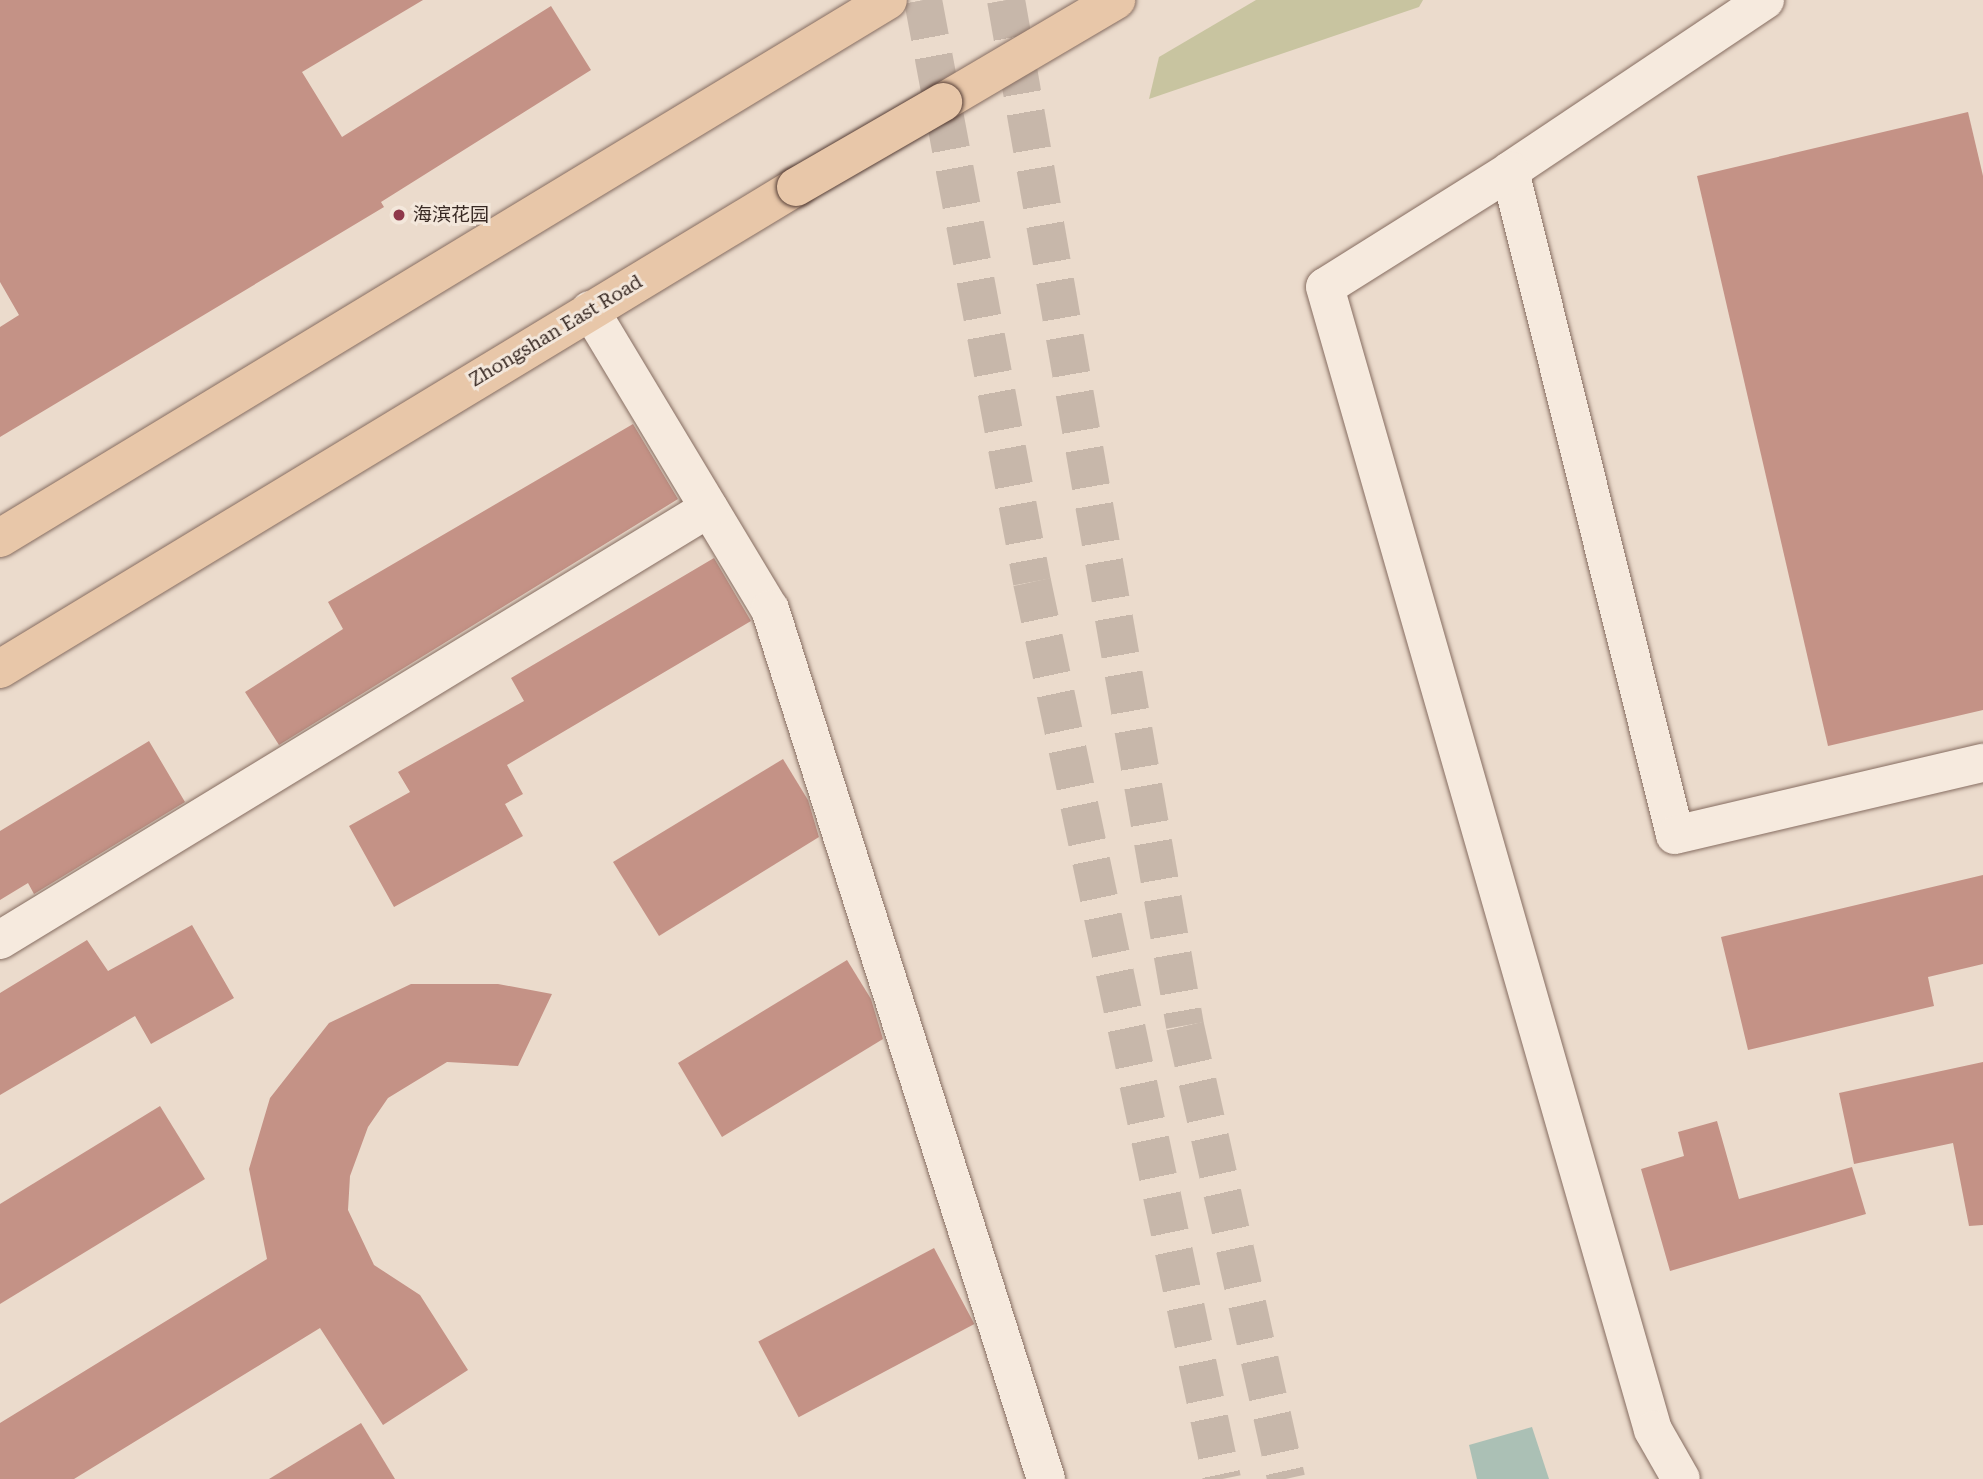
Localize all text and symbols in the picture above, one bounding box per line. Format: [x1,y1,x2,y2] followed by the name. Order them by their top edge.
[413,204,489,226] place label: 海滨花园
[391,207,407,223] marker: 海滨花园
[465,270,647,392] street label: Zhongshan East Road

